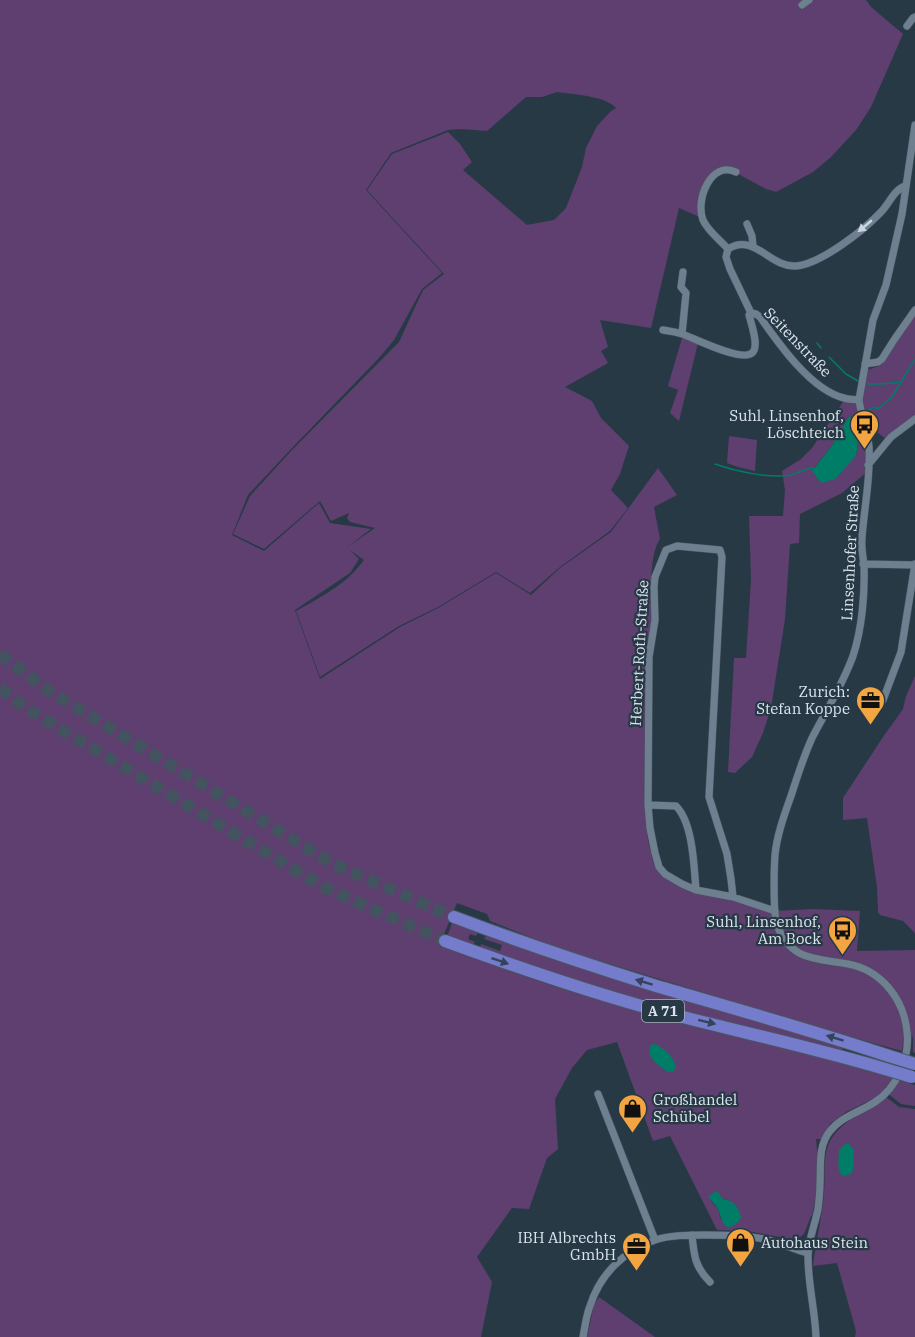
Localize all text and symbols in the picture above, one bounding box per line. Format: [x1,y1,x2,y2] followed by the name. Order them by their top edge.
[857,220,873,233] one-way arrow
[760,303,836,381] street label: Seitenstraße
[729,406,844,442] place label: Suhl, Linsenhof, Löschteich
[849,408,881,450] bus stop icon: Suhl, Linsenhof, Löschteich
[837,485,863,621] street label: Linsenhofer Straße
[626,579,652,727] street label: Herbert-Roth-Straße
[756,682,850,718] place label: Zurich: Stefan Koppe
[855,684,887,726] office icon: Zurich: Stefan Koppe
[706,912,821,948] place label: Suhl, Linsenhof, Am Bock
[826,914,858,956] bus stop icon: Suhl, Linsenhof, Am Bock
[491,957,509,967] one-way arrow
[635,977,653,986] one-way arrow
[642,1000,684,1022] road number: A 71
[698,1018,716,1028] one-way arrow
[826,1033,844,1042] one-way arrow
[653,1090,737,1126] place label: Großhandel Schübel
[616,1092,648,1134] shop icon: Großhandel Schübel
[724,1226,756,1268] shop icon: Autohaus Stein
[517,1228,616,1264] place label: IBH Albrechts GmbH
[621,1230,653,1272] office icon: IBH Albrechts GmbH
[761,1233,868,1252] place label: Autohaus Stein

